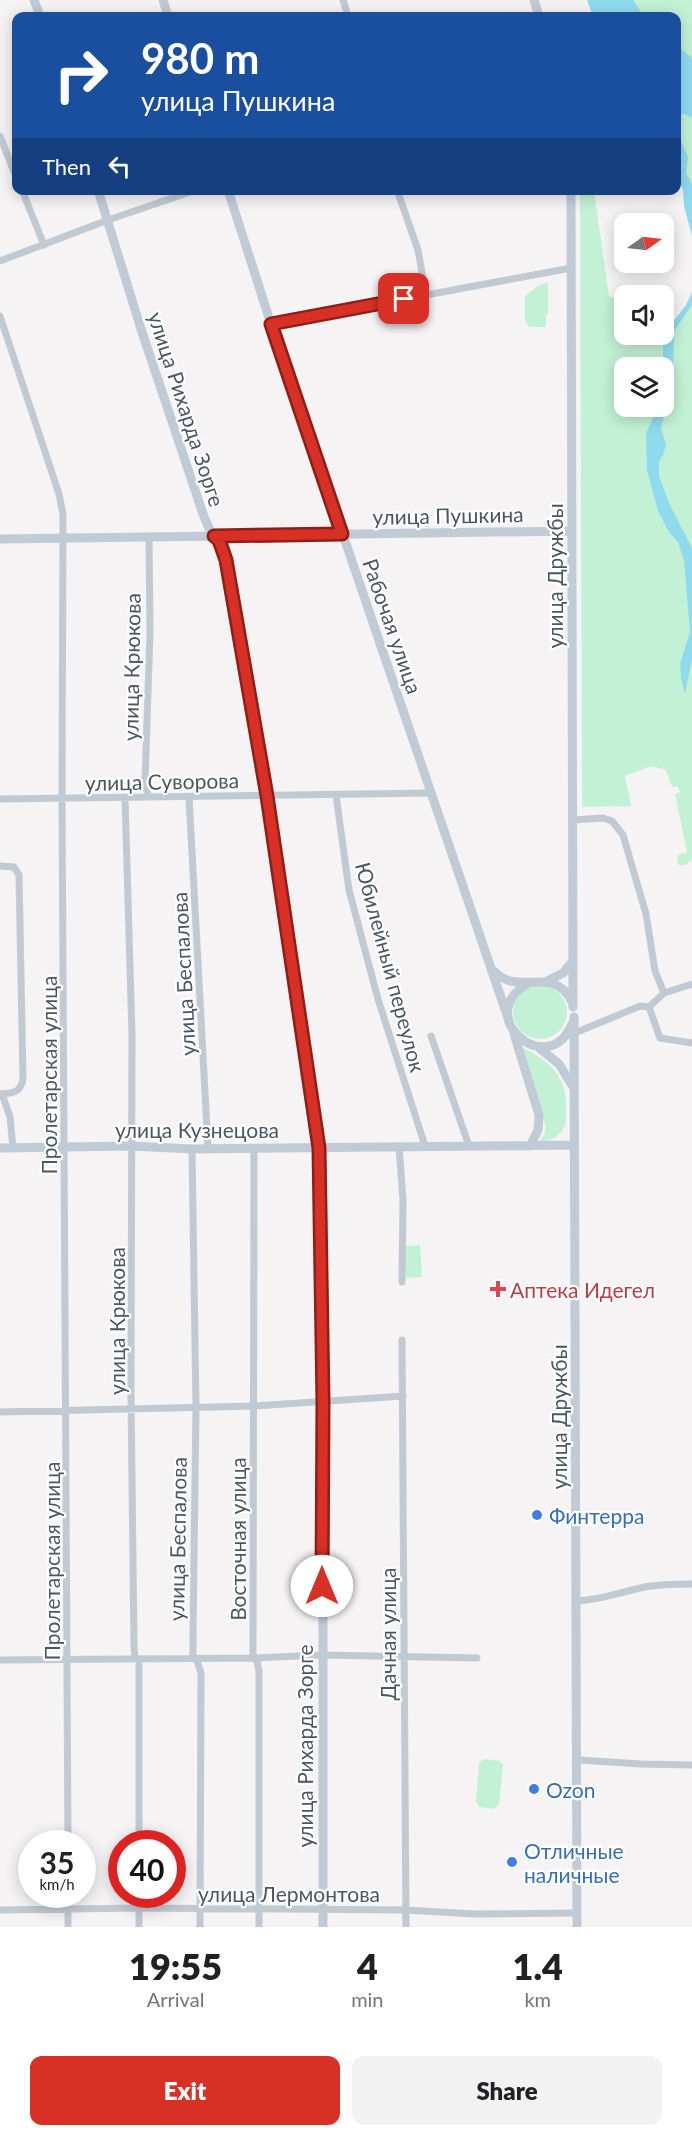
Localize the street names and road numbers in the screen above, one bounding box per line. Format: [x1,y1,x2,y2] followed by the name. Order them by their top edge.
[144,309,230,509] street label: улица Рихарда Зорге
[372,501,524,529] street label: улица Пушкина
[542,503,567,649] street label: улица Дружбы
[358,555,428,697] street label: Рабочая улица
[117,593,145,741] street label: улица Крюкова
[85,767,239,795] street label: улица Суворова
[351,859,431,1075] street label: Юбилейный переулок
[166,891,200,1057] street label: улица Беспалова
[36,976,61,1175] street label: Пролетарская улица
[115,1117,279,1142] street label: улица Кузнецова
[104,1247,129,1395] street label: улица Крюкова
[546,1344,571,1490] street label: улица Дружбы
[163,1457,191,1621] street label: улица Беспалова
[225,1457,250,1621] street label: Восточная улица
[39,1462,64,1661] street label: Пролетарская улица
[375,1567,400,1701] street label: Дачная улица
[292,1644,317,1848] street label: улица Рихарда Зорге
[198,1881,380,1906] street label: улица Лермонтова

